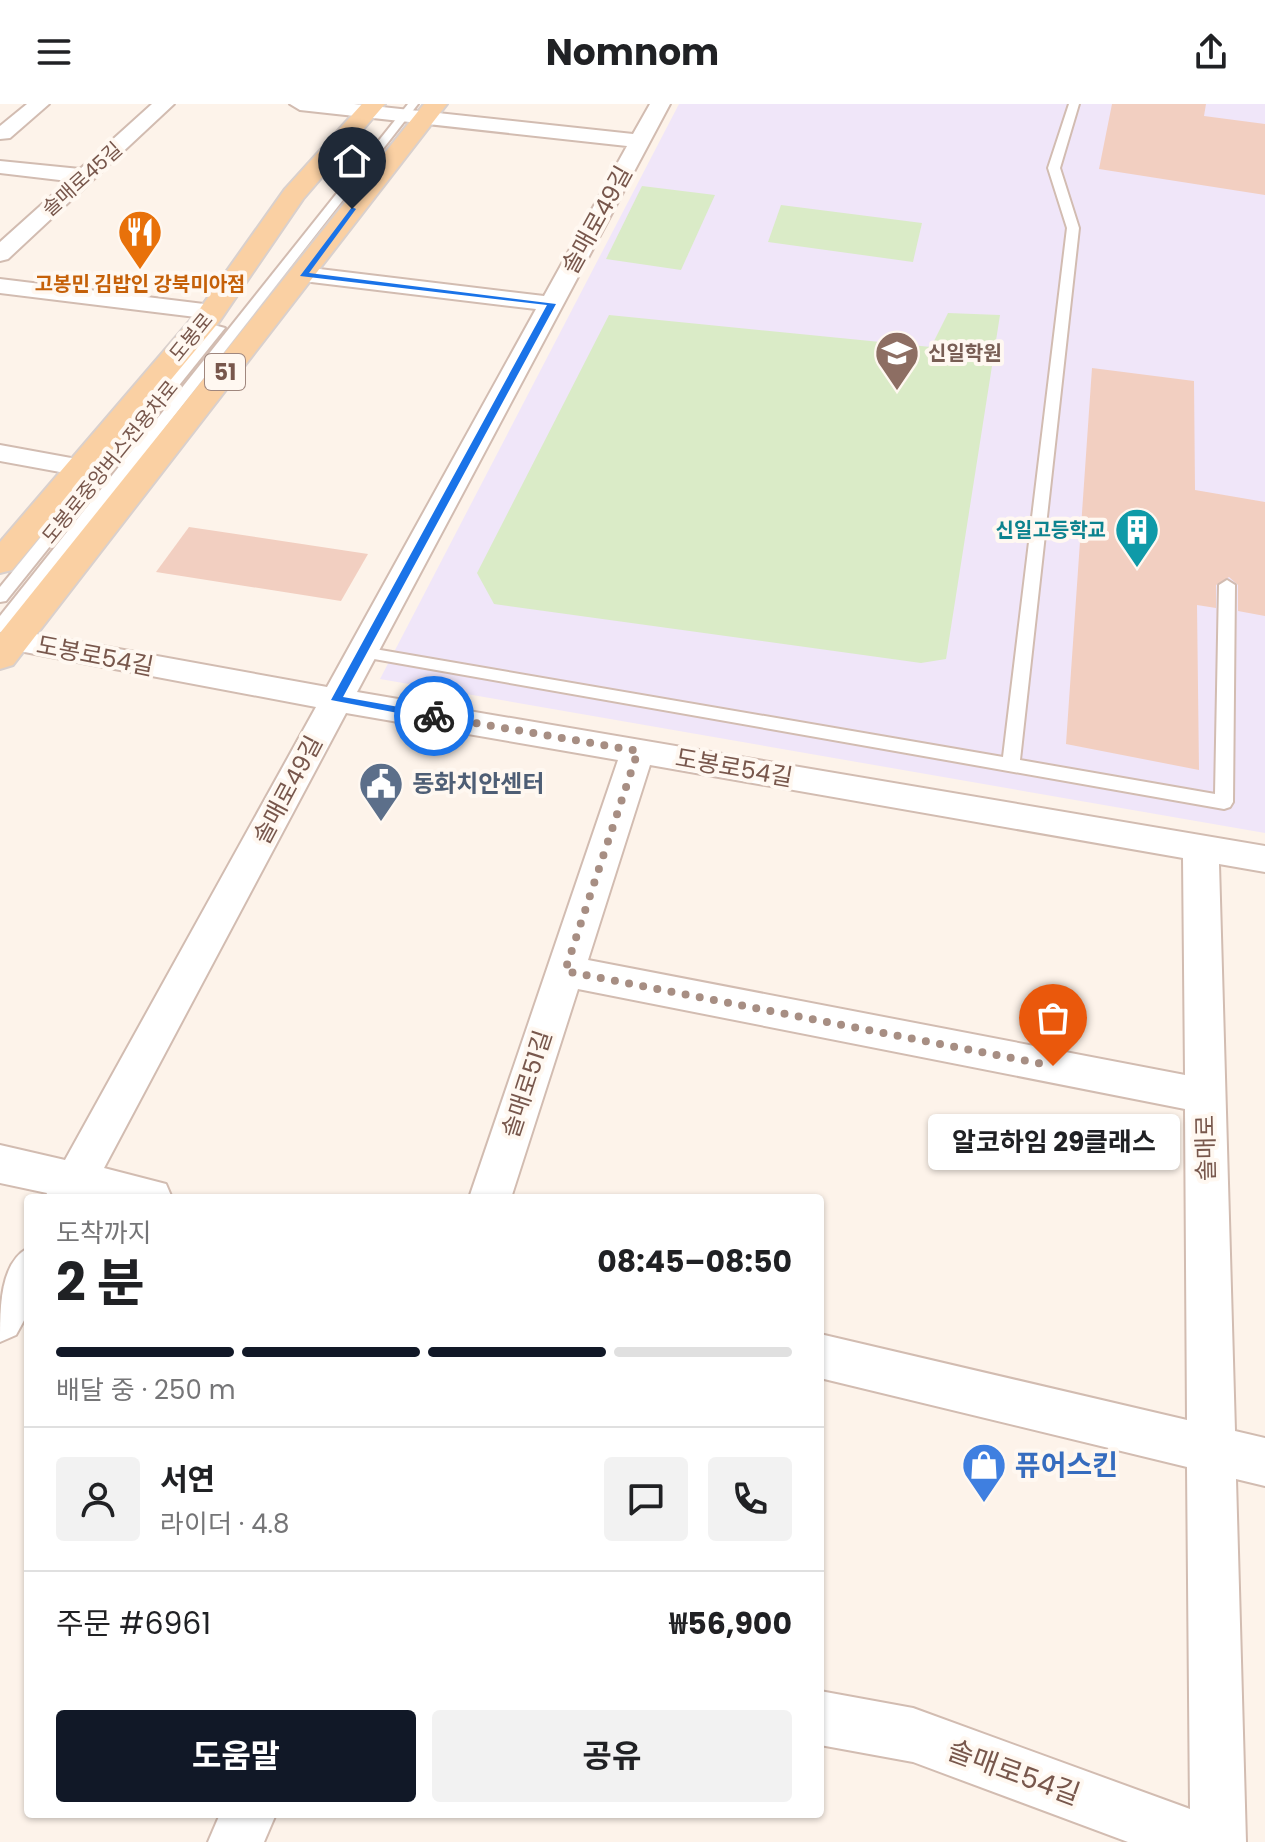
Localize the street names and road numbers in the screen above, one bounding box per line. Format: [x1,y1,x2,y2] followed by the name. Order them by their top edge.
[36,136,128,222] street label: 솔매로45길
[553,160,640,280] street label: 솔매로49길
[163,307,219,367] street label: 도봉로
[205,354,245,390] road number: 51
[35,375,185,549] street label: 도봉로중앙버스전용차로
[34,628,156,683] street label: 도봉로54길
[245,730,330,850] street label: 솔매로49길
[673,741,795,794] street label: 도봉로54길
[494,1026,559,1142] street label: 솔매로51길
[1188,1115,1223,1181] street label: 솔매로
[942,1731,1085,1814] street label: 솔매로54길

